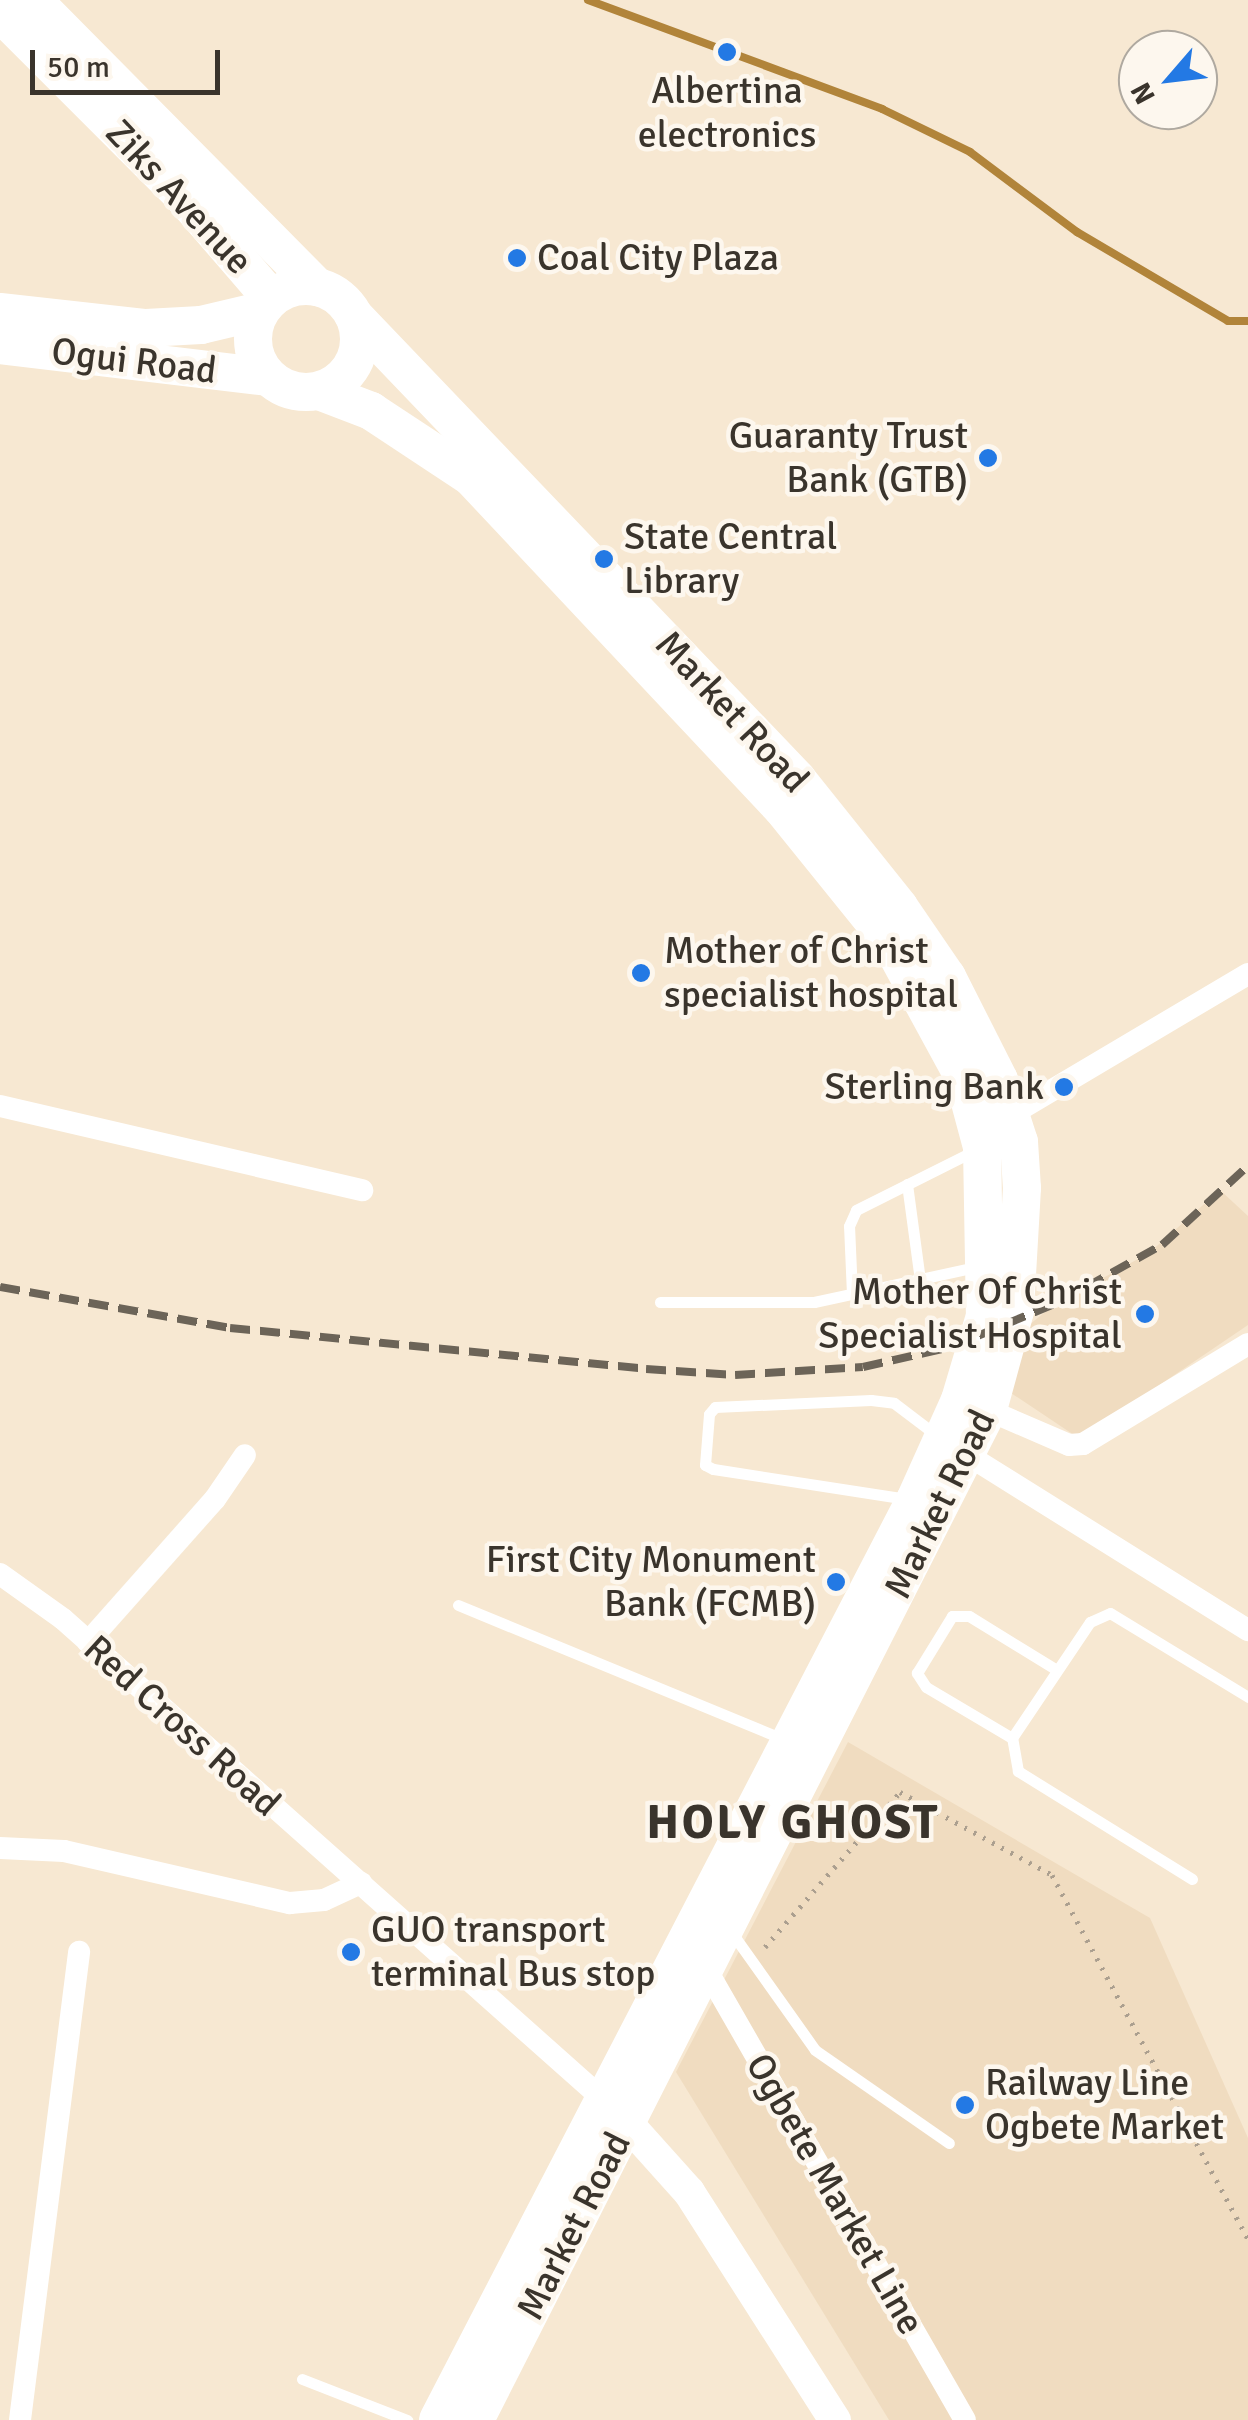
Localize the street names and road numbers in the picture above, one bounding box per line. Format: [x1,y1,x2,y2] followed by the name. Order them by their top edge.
[96,110,262,284] street label: Ziks Avenue
[49,328,219,394] street label: Ogui Road
[646,622,818,802] street label: Market Road
[875,1402,1005,1606] street label: Market Road
[74,1626,290,1826] street label: Red Cross Road
[736,2046,934,2342] street label: Ogbete Market Line
[507,2125,641,2327] street label: Market Road

